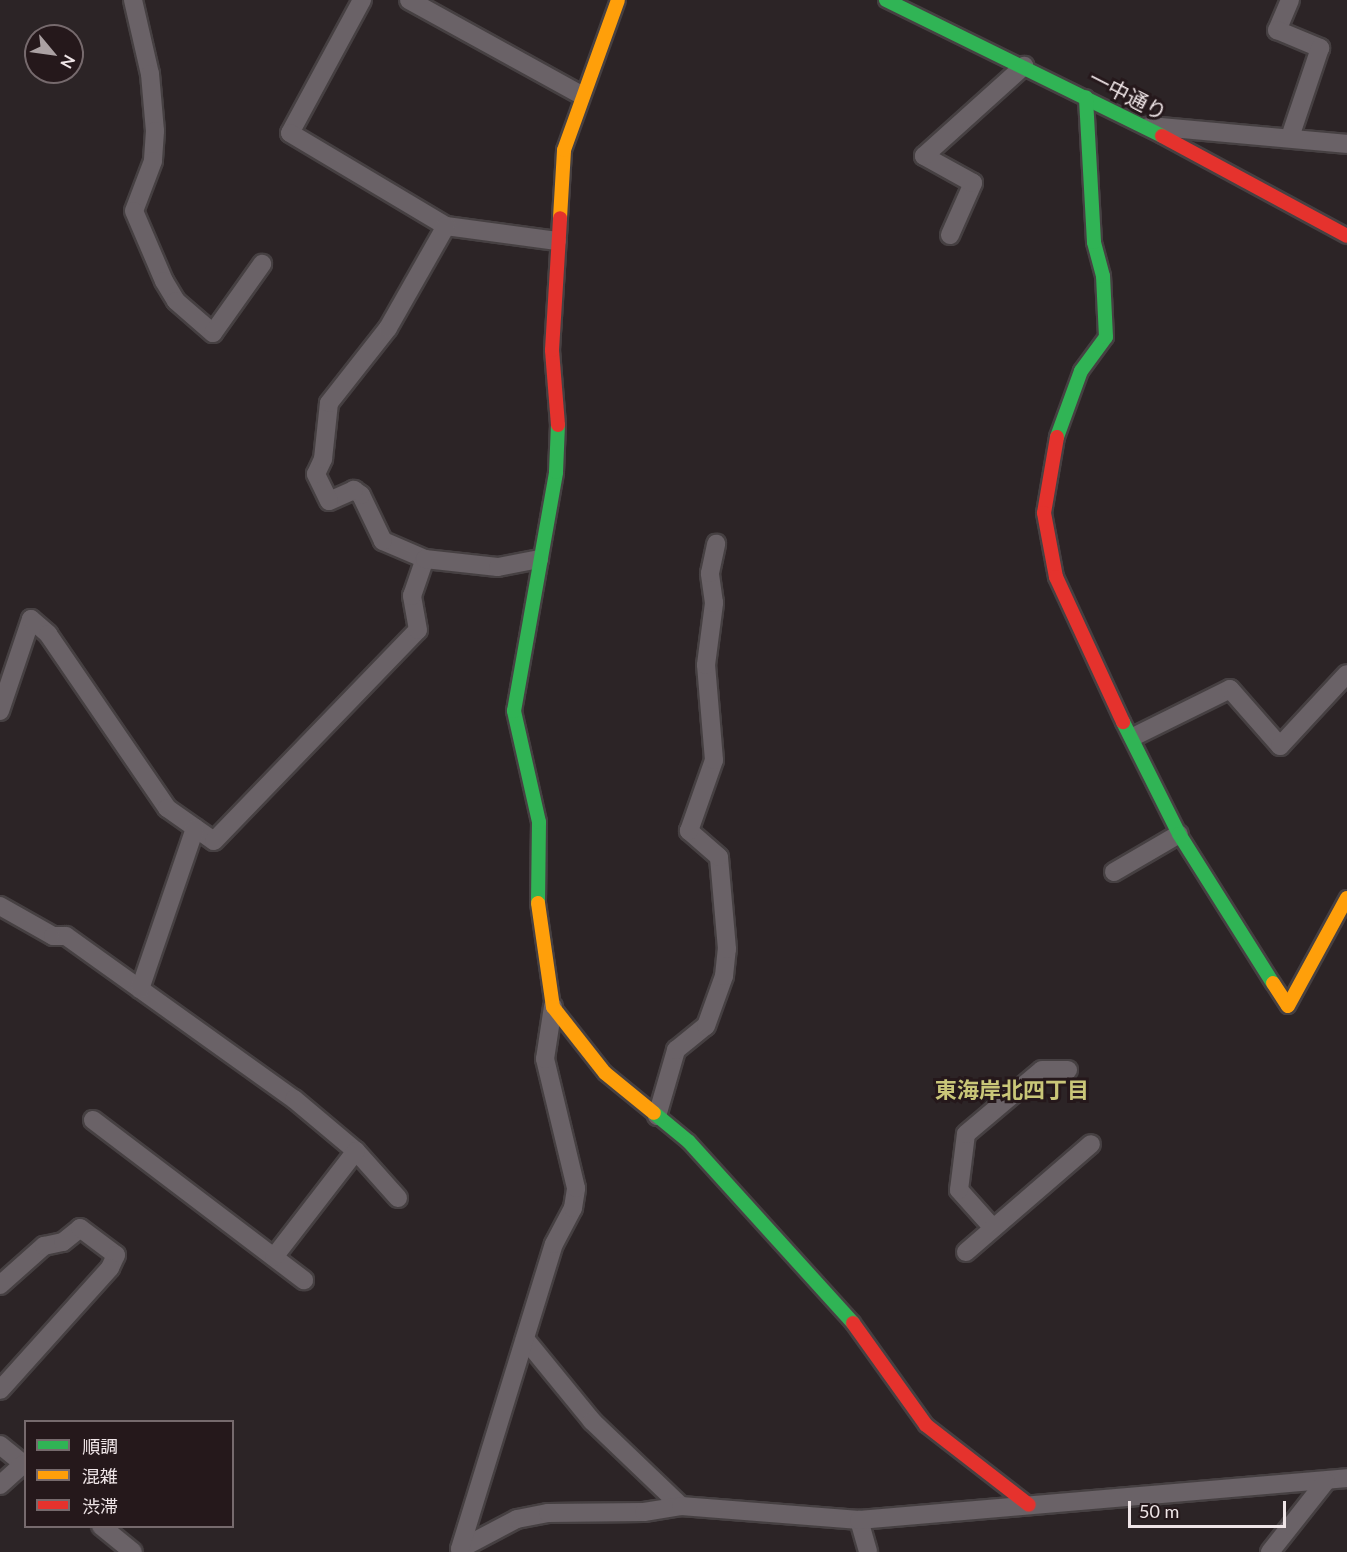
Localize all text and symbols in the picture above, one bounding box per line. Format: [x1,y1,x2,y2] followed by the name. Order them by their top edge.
[24,24,84,84] north arrow
[57,52,80,72] text: N
[1085,65,1171,125] street label: 一中通り
[935,1077,1089,1103] district label: 東海岸北四丁目
[24,1420,234,1528] legend
[82,1435,118,1457] text: 順調
[82,1465,118,1487] text: 混雑
[1131,1489,1288,1527] scale bar
[82,1495,118,1517] text: 渋滞
[1139,1500,1179,1522] text: 50 m

